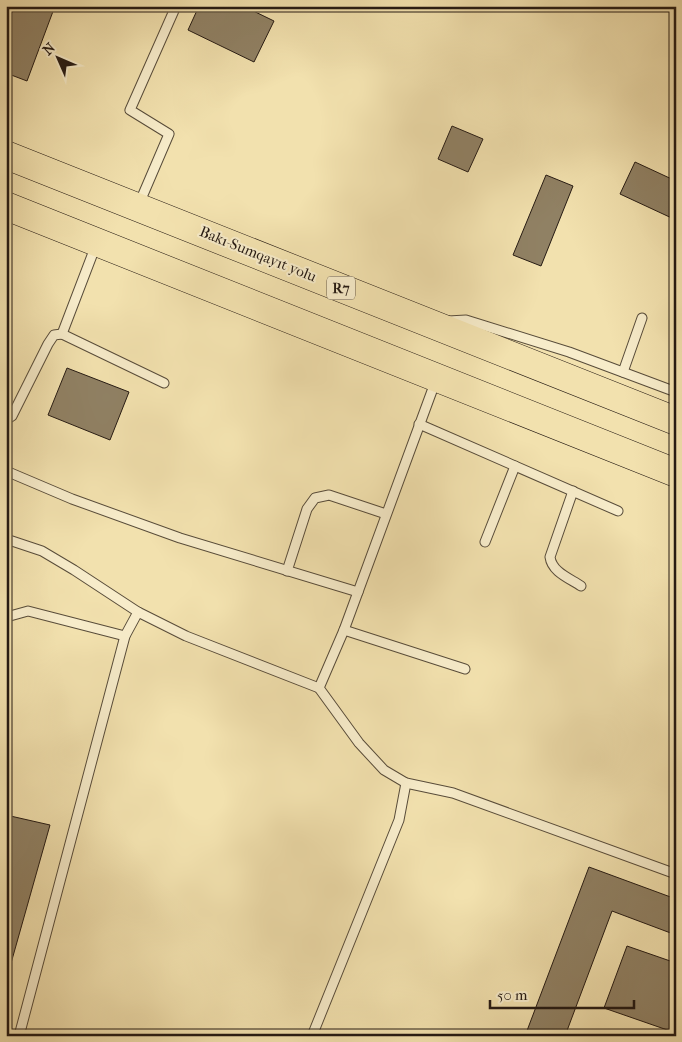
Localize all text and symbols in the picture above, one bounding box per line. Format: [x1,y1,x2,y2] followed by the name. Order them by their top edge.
[32,32,82,82] north arrow
[39,39,59,59] text: N
[197,222,320,286] street label: Bakı-Sumqayıt yolu
[327,276,355,300] road number: R7
[490,977,633,1009] scale bar
[497,986,528,1004] text: 50 m

